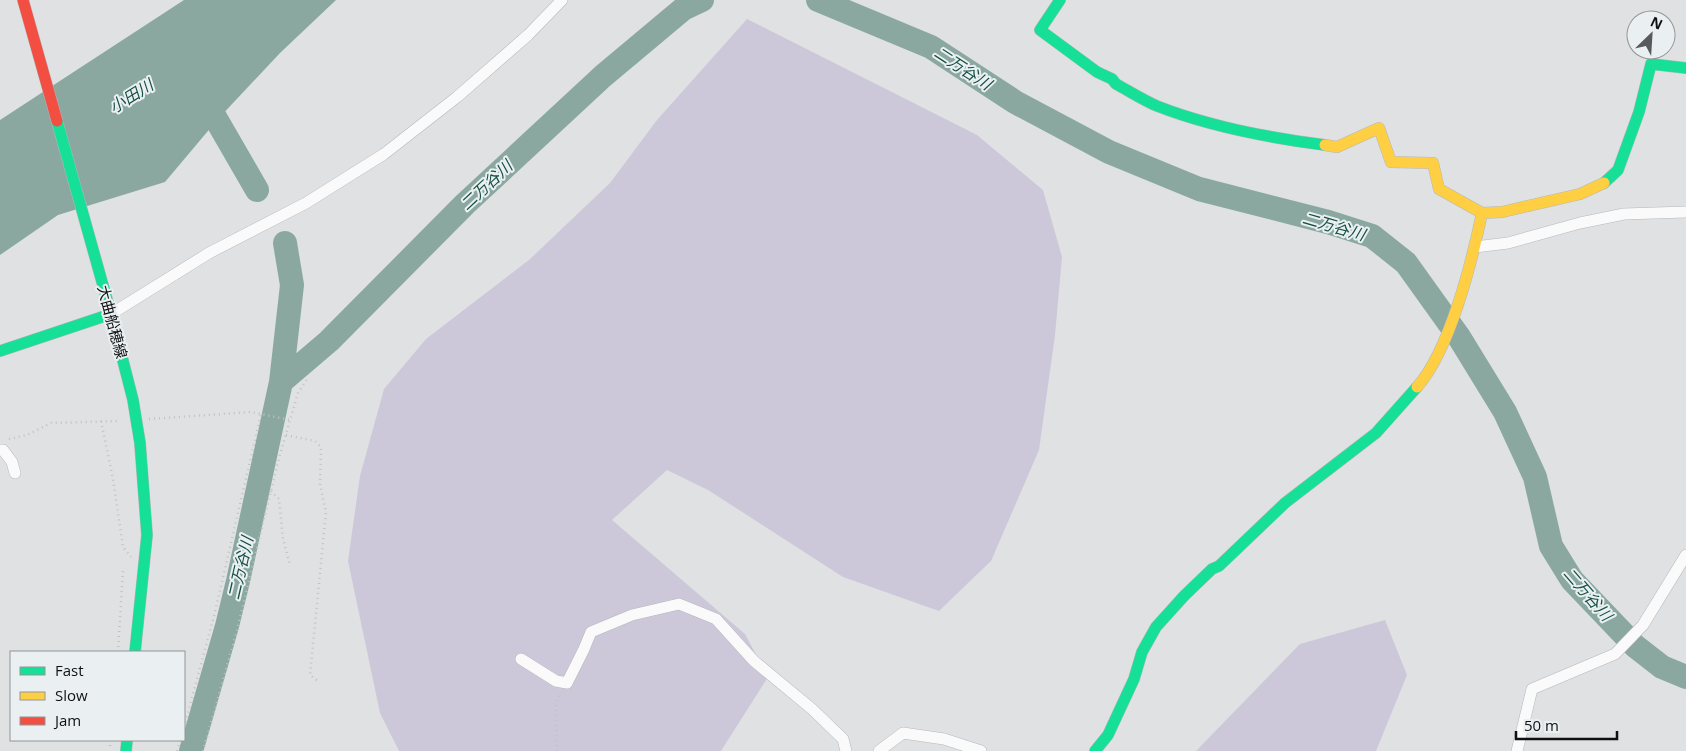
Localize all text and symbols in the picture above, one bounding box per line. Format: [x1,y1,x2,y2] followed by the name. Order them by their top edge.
[1626,10,1676,60] north arrow
[1648,12,1666,34] text: N
[930,41,997,96] water label: 二万谷川
[105,73,159,118] water label: 小田川
[455,154,518,215] water label: 二万谷川
[1300,207,1370,246] water label: 二万谷川
[94,283,132,361] street label: 大曲船穂線
[222,532,258,602] water label: 二万谷川
[1559,563,1619,627] water label: 二万谷川
[10,651,185,741] legend
[55,660,84,680] text: Fast
[55,685,88,705] text: Slow
[1516,708,1617,740] scale bar
[53,710,81,730] text: Jam
[1524,715,1559,735] text: 50 m

